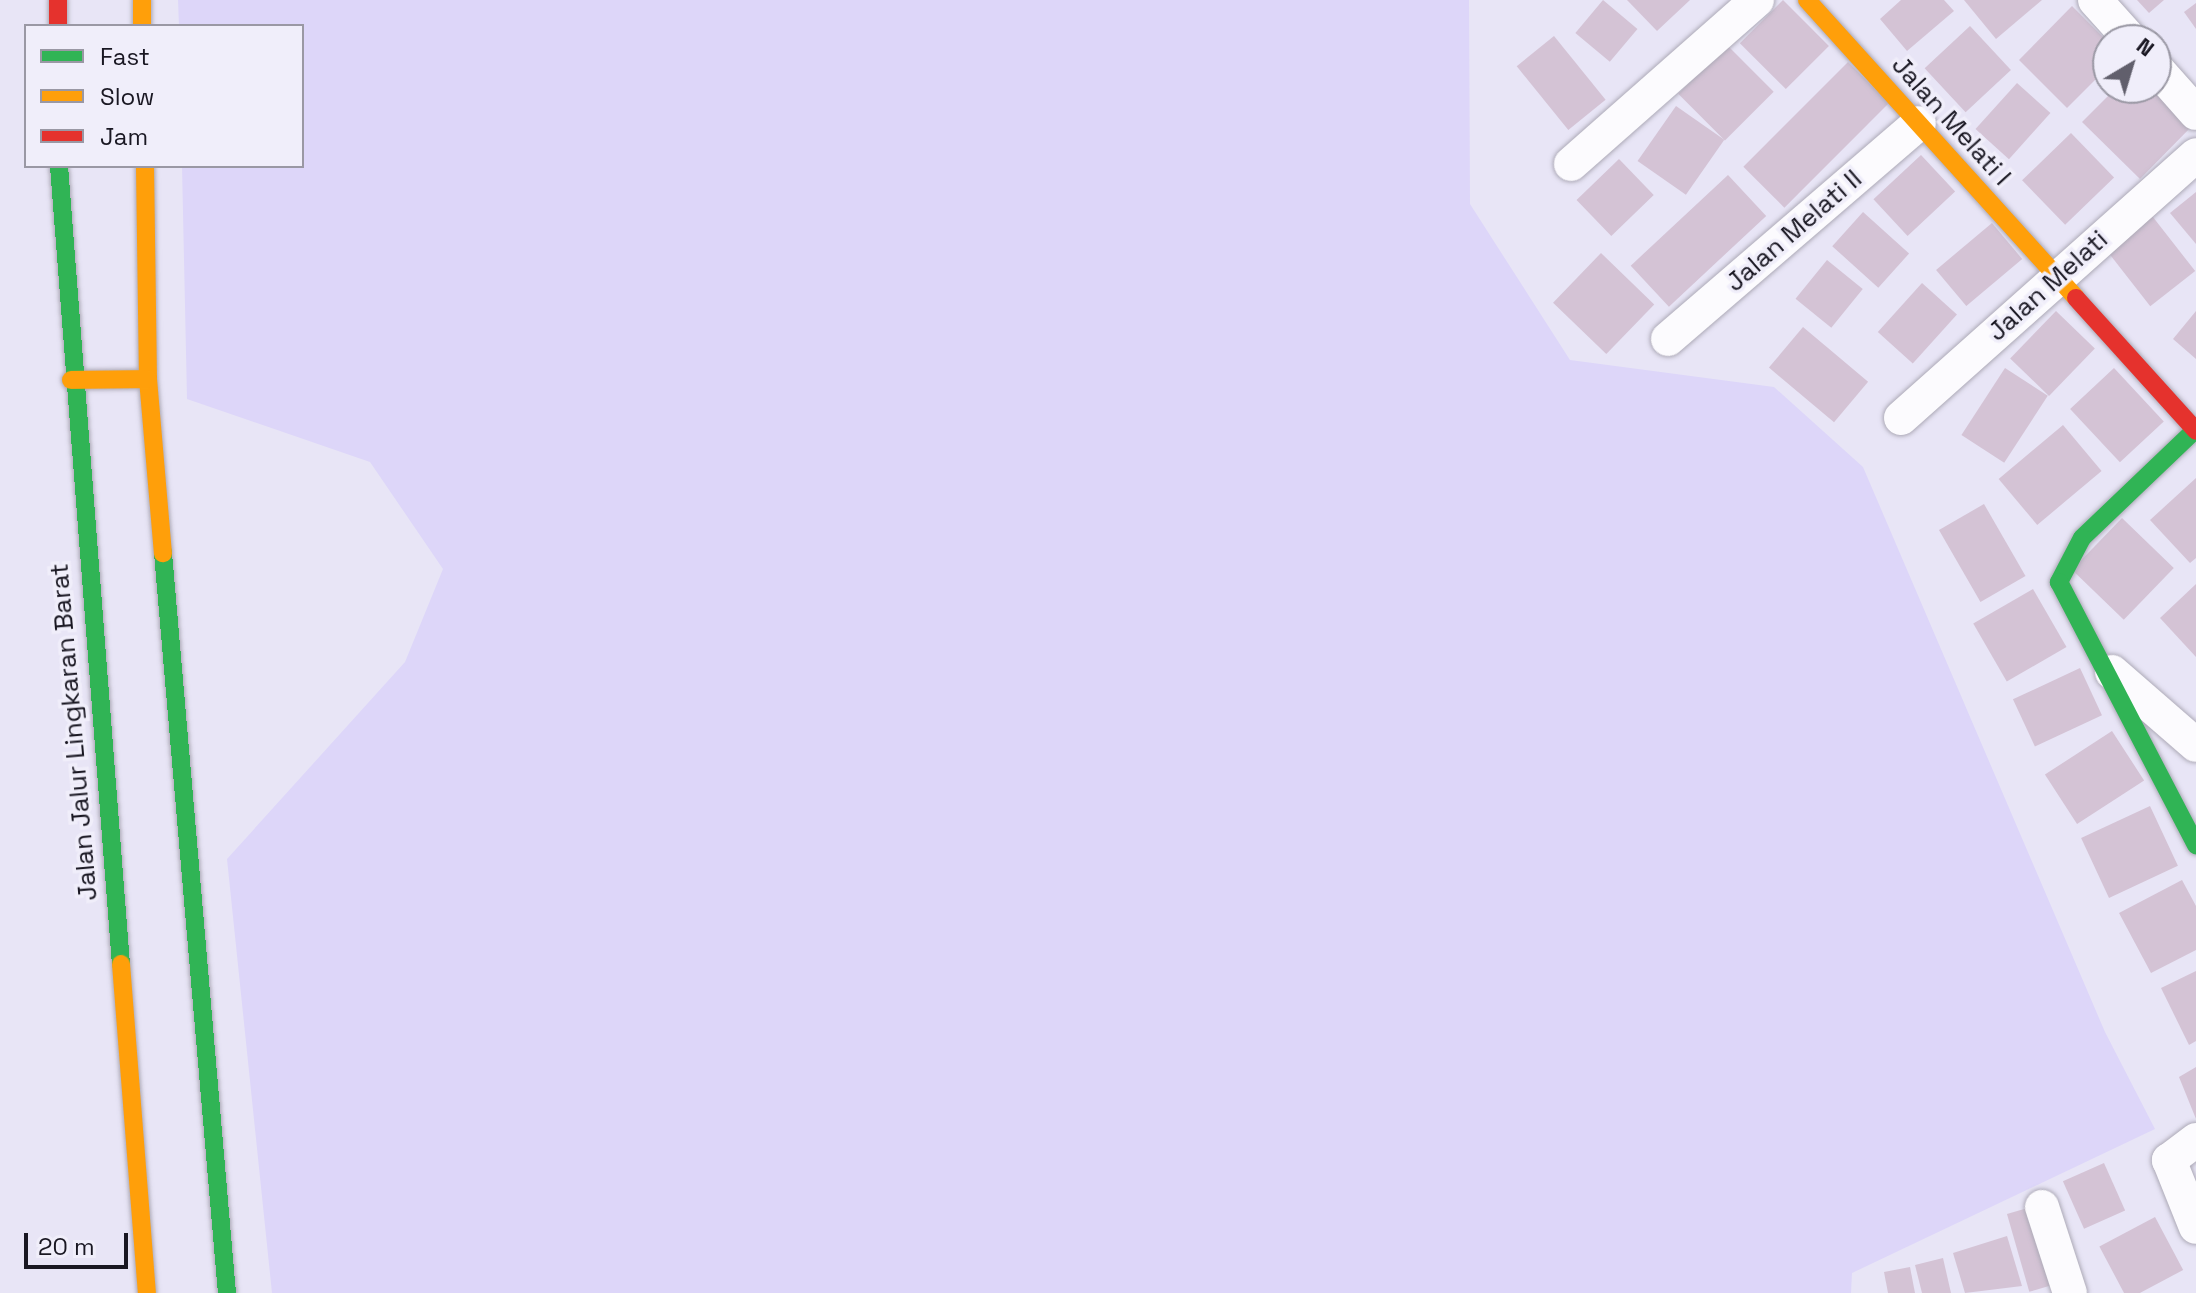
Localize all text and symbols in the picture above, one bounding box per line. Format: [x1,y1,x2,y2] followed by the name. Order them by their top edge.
[24,24,304,168] legend
[2092,24,2172,104] north arrow
[2131,31,2160,62] text: N
[100,41,150,72] text: Fast
[1885,50,2017,192] street label: Jalan Melati I
[100,81,154,112] text: Slow
[100,121,148,152] text: Jam
[1720,164,1868,298] street label: Jalan Melati II
[1982,224,2114,348] street label: Jalan Melati
[44,562,104,902] street label: Jalan Jalur Lingkaran Barat
[28,1217,132,1267] scale bar
[38,1231,95,1262] text: 20 m

